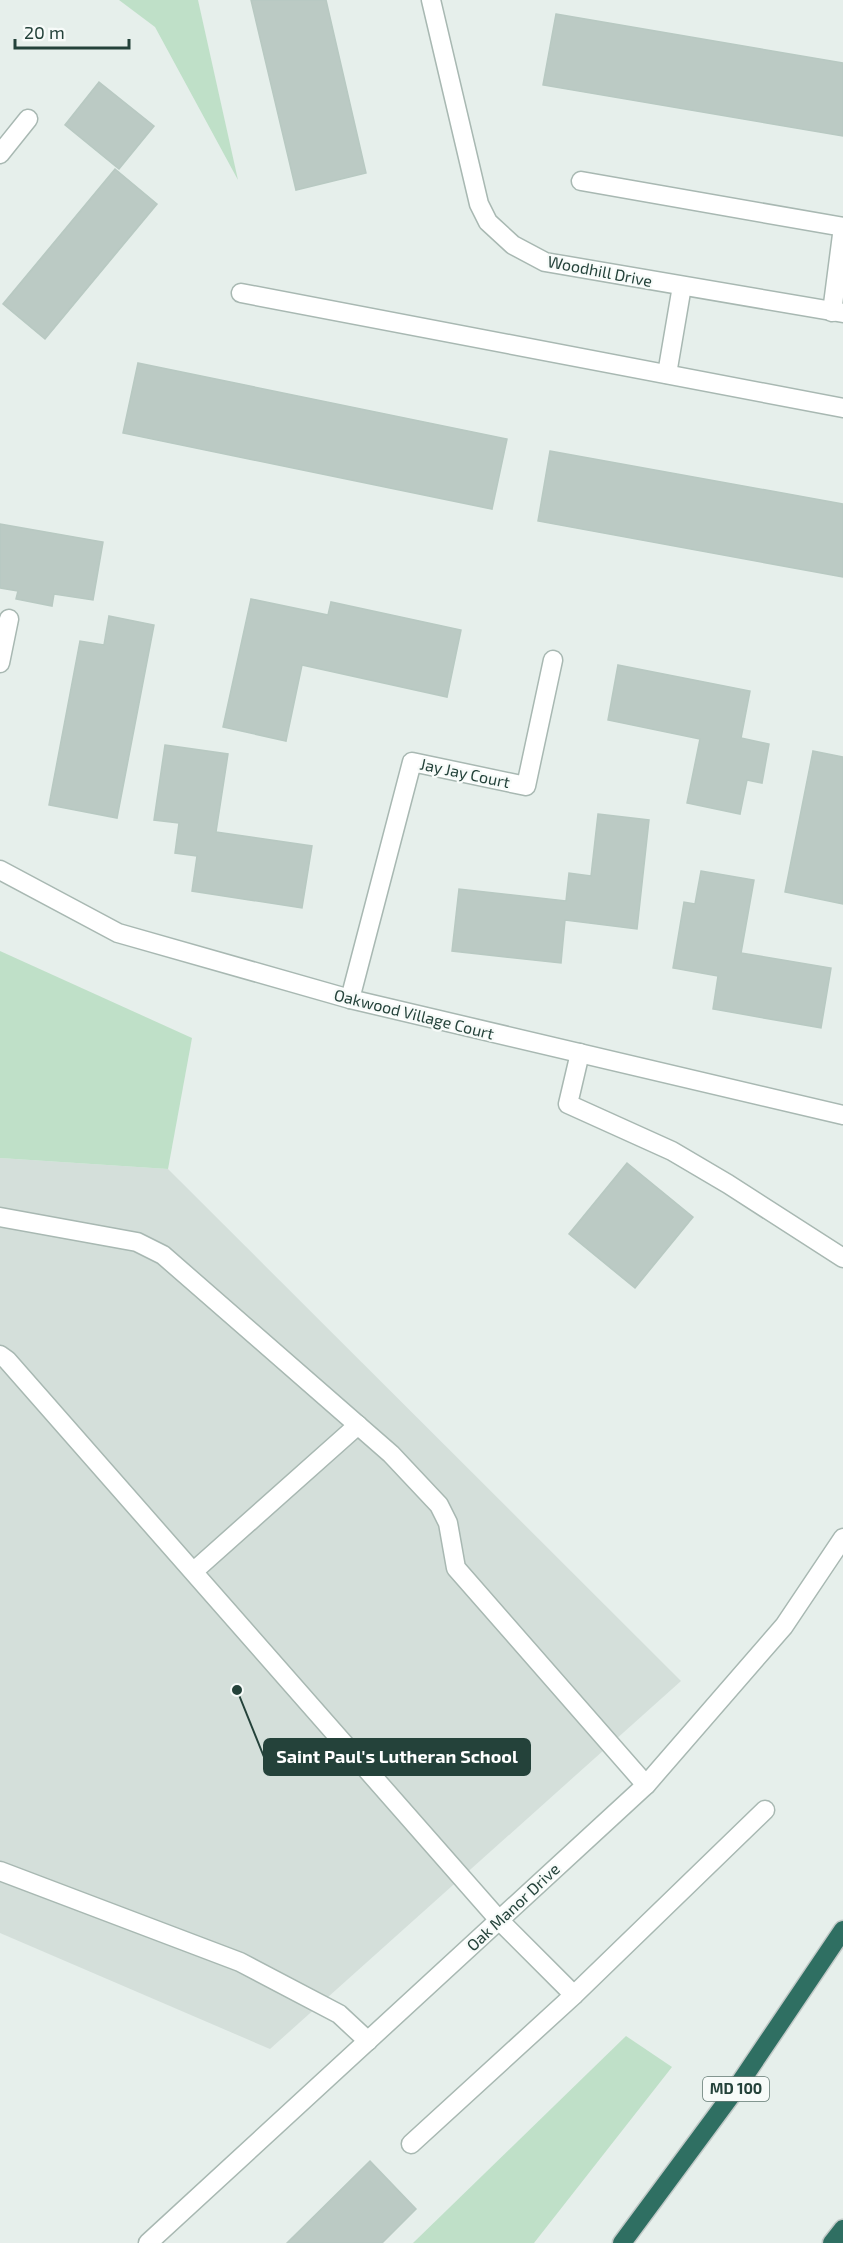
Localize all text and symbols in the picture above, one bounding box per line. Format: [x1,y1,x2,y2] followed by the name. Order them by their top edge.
[15,12,129,50] scale bar
[24,21,65,43] text: 20 m
[546,251,654,290] street label: Woodhill Drive
[418,754,512,791] street label: Jay Jay Court
[332,984,496,1043] street label: Oakwood Village Court
[264,1739,530,1775] callout: Saint Paul's Lutheran School
[276,1745,518,1767] text: Saint Paul's Lutheran School
[462,1859,563,1954] street label: Oak Manor Drive
[703,2077,769,2101] road number: MD 100

